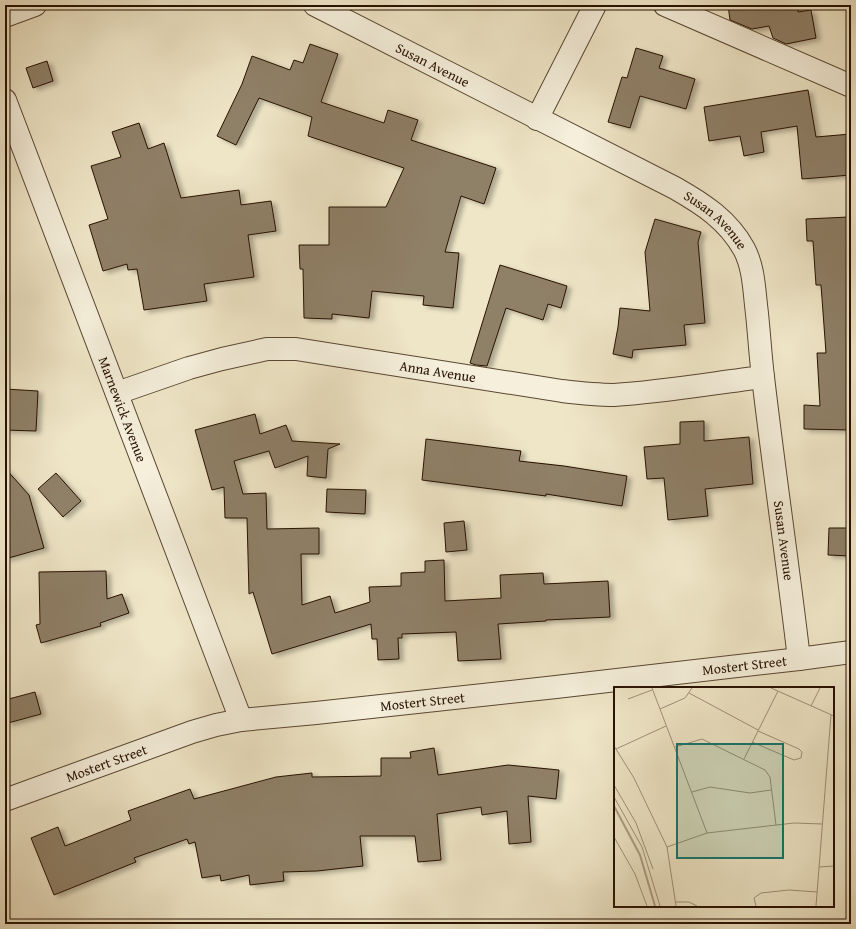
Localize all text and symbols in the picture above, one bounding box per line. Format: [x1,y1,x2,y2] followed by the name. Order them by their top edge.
[392,38,474,92] street label: Susan Avenue
[680,185,752,254] street label: Susan Avenue
[94,354,152,465] street label: Marnewick Avenue
[398,355,478,387] street label: Anna Avenue
[769,499,799,582] street label: Susan Avenue
[701,650,788,680] street label: Mostert Street
[379,687,466,716] street label: Mostert Street
[614,687,834,907] inset map
[63,739,150,787] street label: Mostert Street

